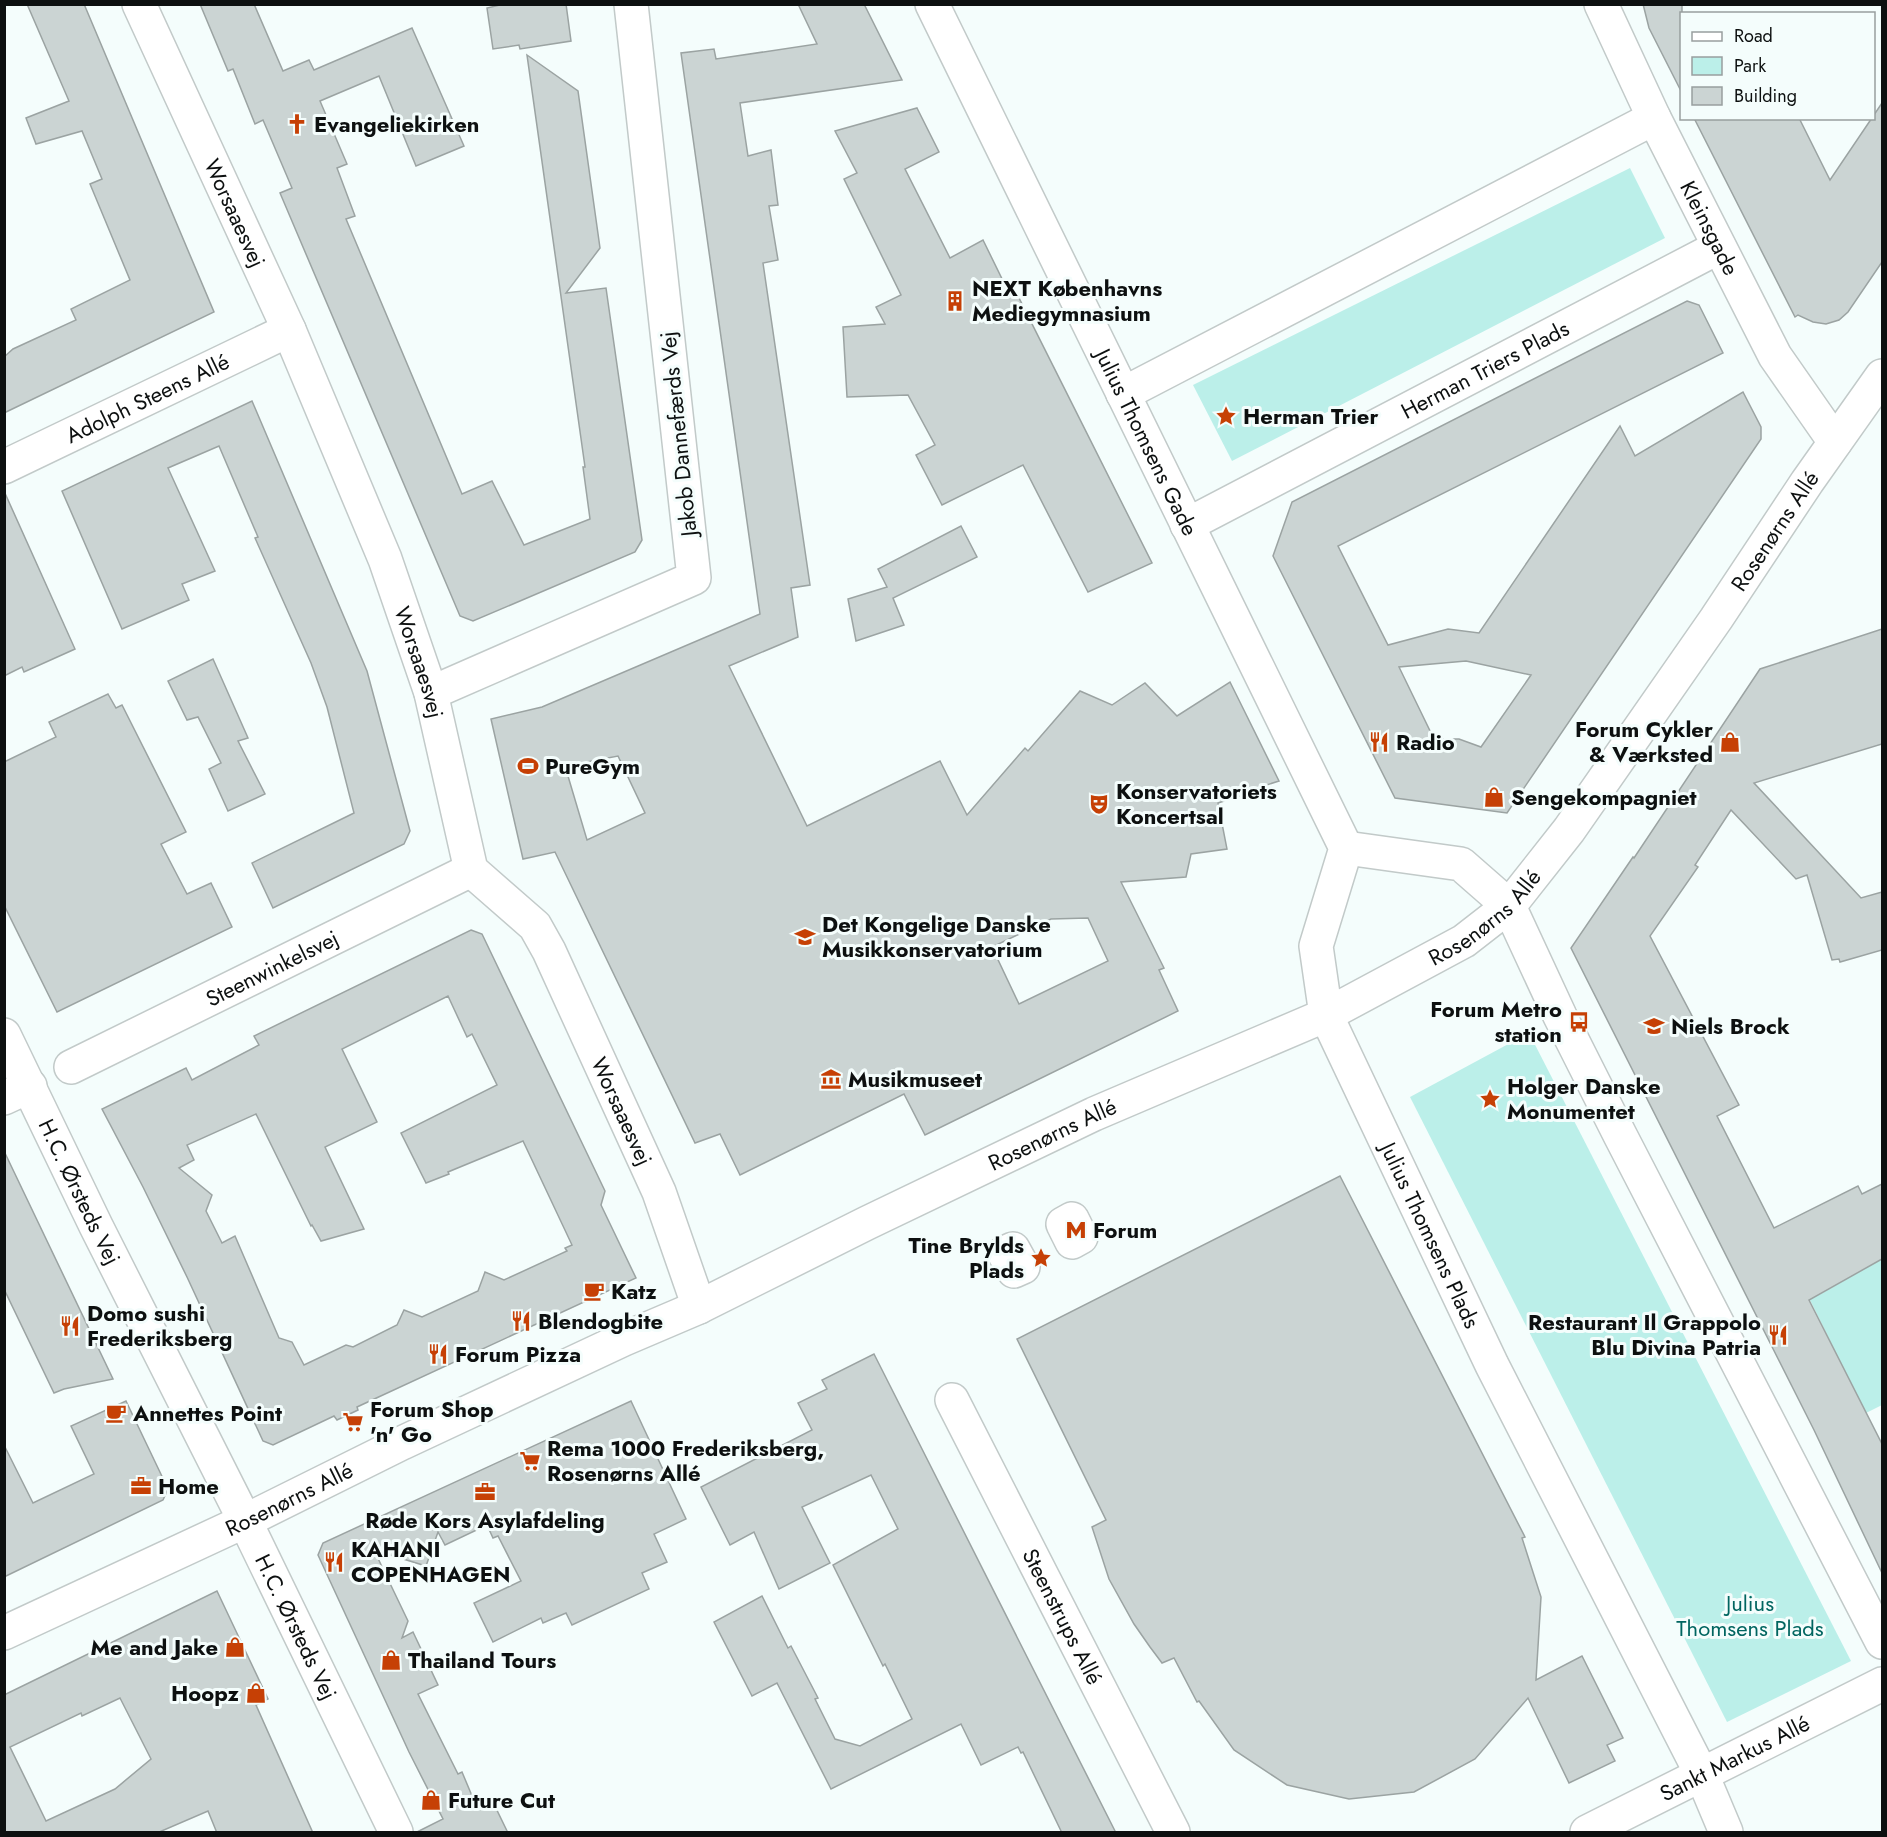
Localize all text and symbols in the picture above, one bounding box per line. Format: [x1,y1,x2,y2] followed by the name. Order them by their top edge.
[1680,12,1875,120] legend
[1734,23,1773,49] text: Road
[1734,53,1766,79] text: Park
[1734,83,1797,109] text: Building
[314,108,479,140] place label: Evangeliekirken
[285,112,309,136] church icon: Evangeliekirken
[196,154,274,272] street label: Worsaaesvej
[1672,175,1747,281] street label: Kleinsgade
[972,272,1162,329] place label: NEXT Københavns Mediegymnasium
[943,289,967,313] building icon: NEXT Københavns Mediegymnasium
[1395,312,1575,427] street label: Herman Triers Plads
[651,330,705,541] street label: Jakob Dannefærds Vej
[1086,341,1206,541] street label: Julius Thomsens Gade
[60,345,234,451] street label: Adolph Steens Allé
[1243,400,1378,432] place label: Herman Trier
[1214,404,1238,428] place icon: Herman Trier
[1723,464,1826,598] street label: Rosenørns Allé
[386,602,452,721] street label: Worsaaesvej
[1575,713,1713,770] place label: Forum Cykler & Værksted
[1396,726,1455,758] place label: Radio
[1367,730,1391,754] restaurant icon: Radio
[1718,730,1742,754] shop icon: Forum Cykler & Værksted
[545,750,640,782] place label: PureGym
[516,754,540,778] sports icon: PureGym
[1116,775,1277,832] place label: Konservatoriets Koncertsal
[1511,781,1697,813] place label: Sengekompagniet
[1482,785,1506,809] shop icon: Sengekompagniet
[1087,792,1111,816] theatre icon: Konservatoriets Koncertsal
[1422,862,1548,973] street label: Rosenørns Allé
[822,908,1051,965] place label: Det Kongelige Danske Musikkonservatorium
[200,922,344,1014] street label: Steenwinkelsvej
[793,925,817,949] school or university icon: Det Kongelige Danske Musikkonservatorium
[1430,993,1562,1050] place label: Forum Metro station
[1567,1010,1591,1034] bus stop icon: Forum Metro station
[1671,1010,1790,1042] place label: Niels Brock
[1642,1014,1666,1038] school or university icon: Niels Brock
[583,1052,661,1171] street label: Worsaaesvej
[848,1063,982,1095] place label: Musikmuseet
[819,1067,843,1091] museum icon: Musikmuseet
[1507,1070,1661,1127] place label: Holger Danske Monumentet
[1478,1087,1502,1111] place icon: Holger Danske Monumentet
[983,1090,1121,1179] street label: Rosenørns Allé
[31,1113,129,1270] street label: H.C. Ørsteds Vej
[1371,1134,1488,1333] street label: Julius Thomsens Plads
[1093,1214,1157,1246] place label: Forum
[1064,1218,1088,1242] metro station icon: Forum
[908,1229,1024,1286] place label: Tine Brylds Plads
[1029,1246,1053,1270] place icon: Tine Brylds Plads
[611,1275,657,1307] place label: Katz
[582,1279,606,1303] cafe icon: Katz
[87,1297,232,1354] place label: Domo sushi Frederiksberg
[538,1305,663,1337] place label: Blendogbite
[1528,1306,1761,1363] place label: Restaurant Il Grappolo Blu Divina Patria
[509,1309,533,1333] restaurant icon: Blendogbite
[58,1314,82,1338] restaurant icon: Domo sushi Frederiksberg
[1766,1323,1790,1347] restaurant icon: Restaurant Il Grappolo Blu Divina Patria
[455,1338,581,1370] place label: Forum Pizza
[426,1342,450,1366] restaurant icon: Forum Pizza
[370,1393,494,1450] place label: Forum Shop 'n' Go
[132,1397,282,1429] place label: Annettes Point
[104,1401,128,1425] cafe icon: Annettes Point
[341,1410,365,1434] supermarket icon: Forum Shop 'n' Go
[547,1432,824,1489] place label: Rema 1000 Frederiksberg, Rosenørns Allé
[518,1449,542,1473] supermarket icon: Rema 1000 Frederiksberg, Rosenørns Allé
[220,1454,358,1544] street label: Rosenørns Allé
[158,1470,219,1502] place label: Home
[129,1474,153,1498] office icon: Home
[473,1480,497,1504] office icon: Røde Kors Asylafdeling
[365,1504,605,1536] place label: Røde Kors Asylafdeling
[351,1533,510,1590] place label: KAHANI COPENHAGEN
[1015,1543,1111,1690] street label: Steenstrups Allé
[247,1548,345,1705] street label: H.C. Ørsteds Vej
[322,1550,346,1574] restaurant icon: KAHANI COPENHAGEN
[1676,1587,1824,1644] park label: Julius Thomsens Plads
[90,1631,218,1663] place label: Me and Jake
[223,1635,247,1659] shop icon: Me and Jake
[408,1644,556,1676] place label: Thailand Tours
[379,1648,403,1672] shop icon: Thailand Tours
[171,1677,240,1709] place label: Hoopz
[244,1681,268,1705] shop icon: Hoopz
[1654,1707,1815,1809] street label: Sankt Markus Allé
[448,1784,555,1816] place label: Future Cut
[419,1788,443,1812] shop icon: Future Cut

